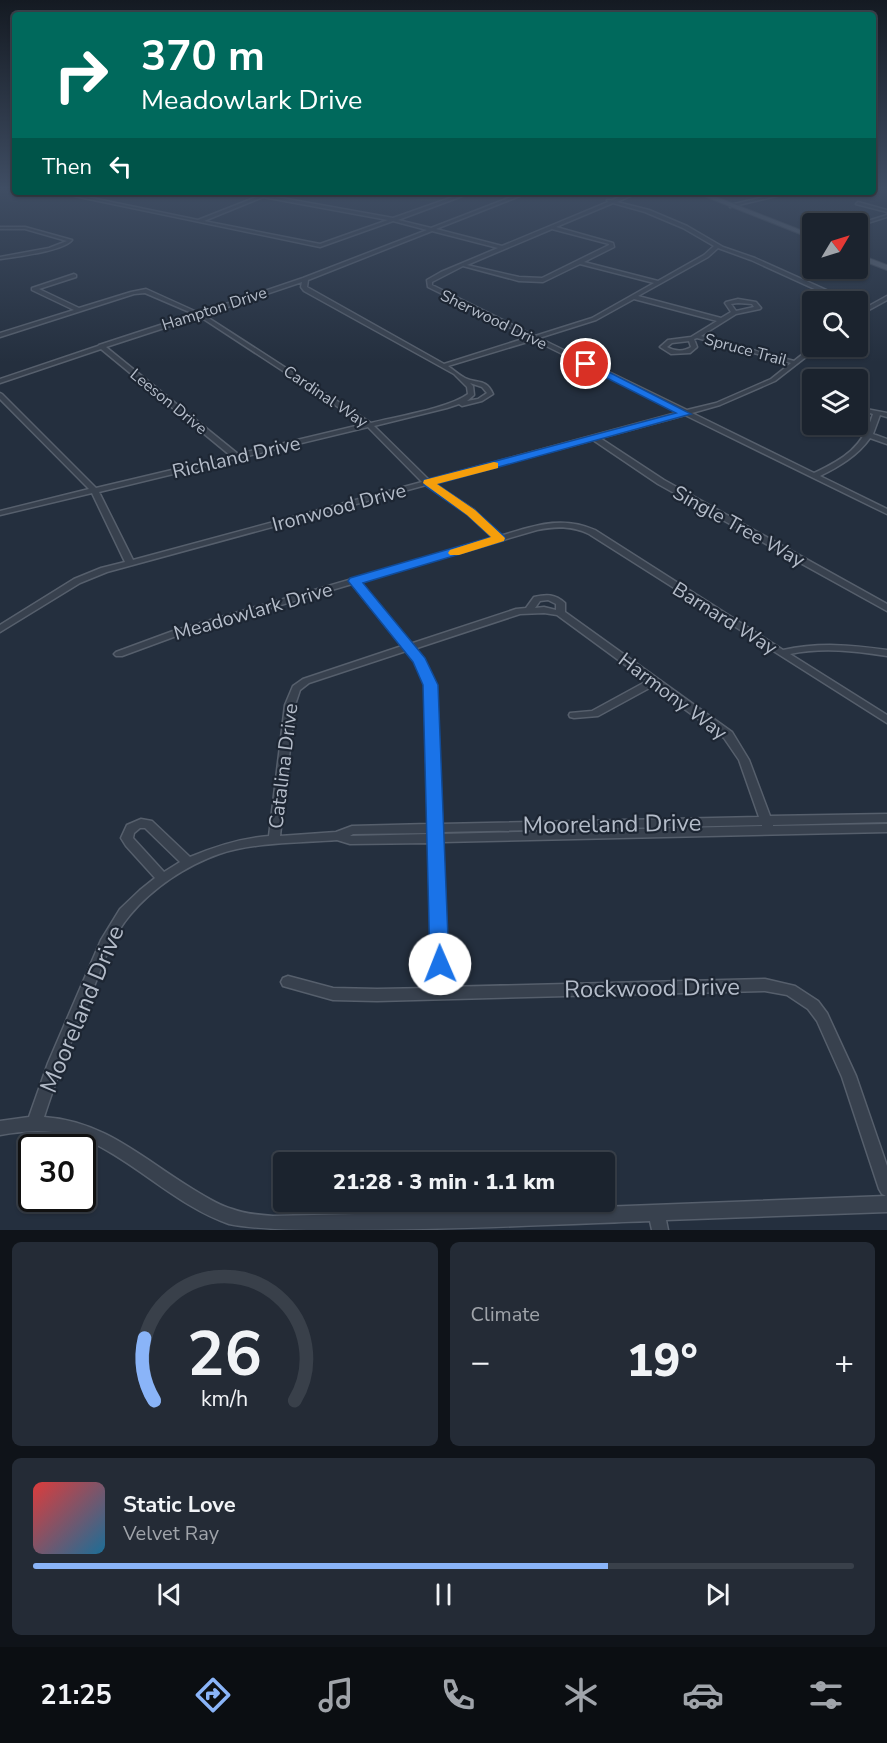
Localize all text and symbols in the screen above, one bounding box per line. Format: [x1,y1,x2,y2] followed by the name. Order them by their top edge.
[141,28,265,85] text: 370 m
[42,36,120,114] icon: right
[141,82,362,119] text: Meadowlark Drive
[104,150,137,183] icon: left
[42,152,92,182] text: Then
[802,213,868,279] north arrow
[802,213,868,435] map controls
[159,282,270,336] street label: Hampton Drive
[437,285,551,355] street label: Sherwood Drive
[802,291,868,357] button: search
[702,328,790,372] street label: Spruce Trail
[560,338,611,389] pin
[569,347,602,380] icon: arrive
[279,360,373,434] street label: Cardinal Way
[125,364,212,440] street label: Leeson Drive
[802,369,868,435] button: layers
[169,430,303,485] street label: Richland Drive
[269,477,409,538] street label: Ironwood Drive
[668,479,810,574] street label: Single Tree Way
[171,576,336,647] street label: Meadowlark Drive
[667,576,783,662] street label: Barnard Way
[613,647,733,747] street label: Harmony Way
[262,702,305,830] street label: Catalina Drive
[522,806,702,842] street label: Mooreland Drive
[32,920,132,1098] street label: Mooreland Drive
[408,932,472,996] position arrow
[564,970,740,1006] street label: Rockwood Drive
[18,1134,96,1212] speed limit sign: 30
[333,1167,555,1197] text: 21:28 · 3 min · 1.1 km
[471,1301,540,1328] text: Climate
[187,1312,262,1397] text: 26
[627,1331,698,1392] text: 19°
[471,1340,490,1385] text: −
[834,1340,854,1385] text: +
[201,1384,248,1414] text: km/h
[123,1490,236,1520] text: Static Love
[123,1520,219,1547] text: Velvet Ray
[153,1578,186,1611] icon: previous
[427,1578,460,1611] icon: pause
[701,1578,734,1611] icon: next
[192,1674,234,1716] icon: directions
[315,1674,357,1716] icon: music
[437,1674,479,1716] icon: phone
[560,1674,602,1716] icon: climate
[682,1674,724,1716] icon: car
[805,1674,847,1716] icon: filters
[40,1677,112,1714] text: 21:25

